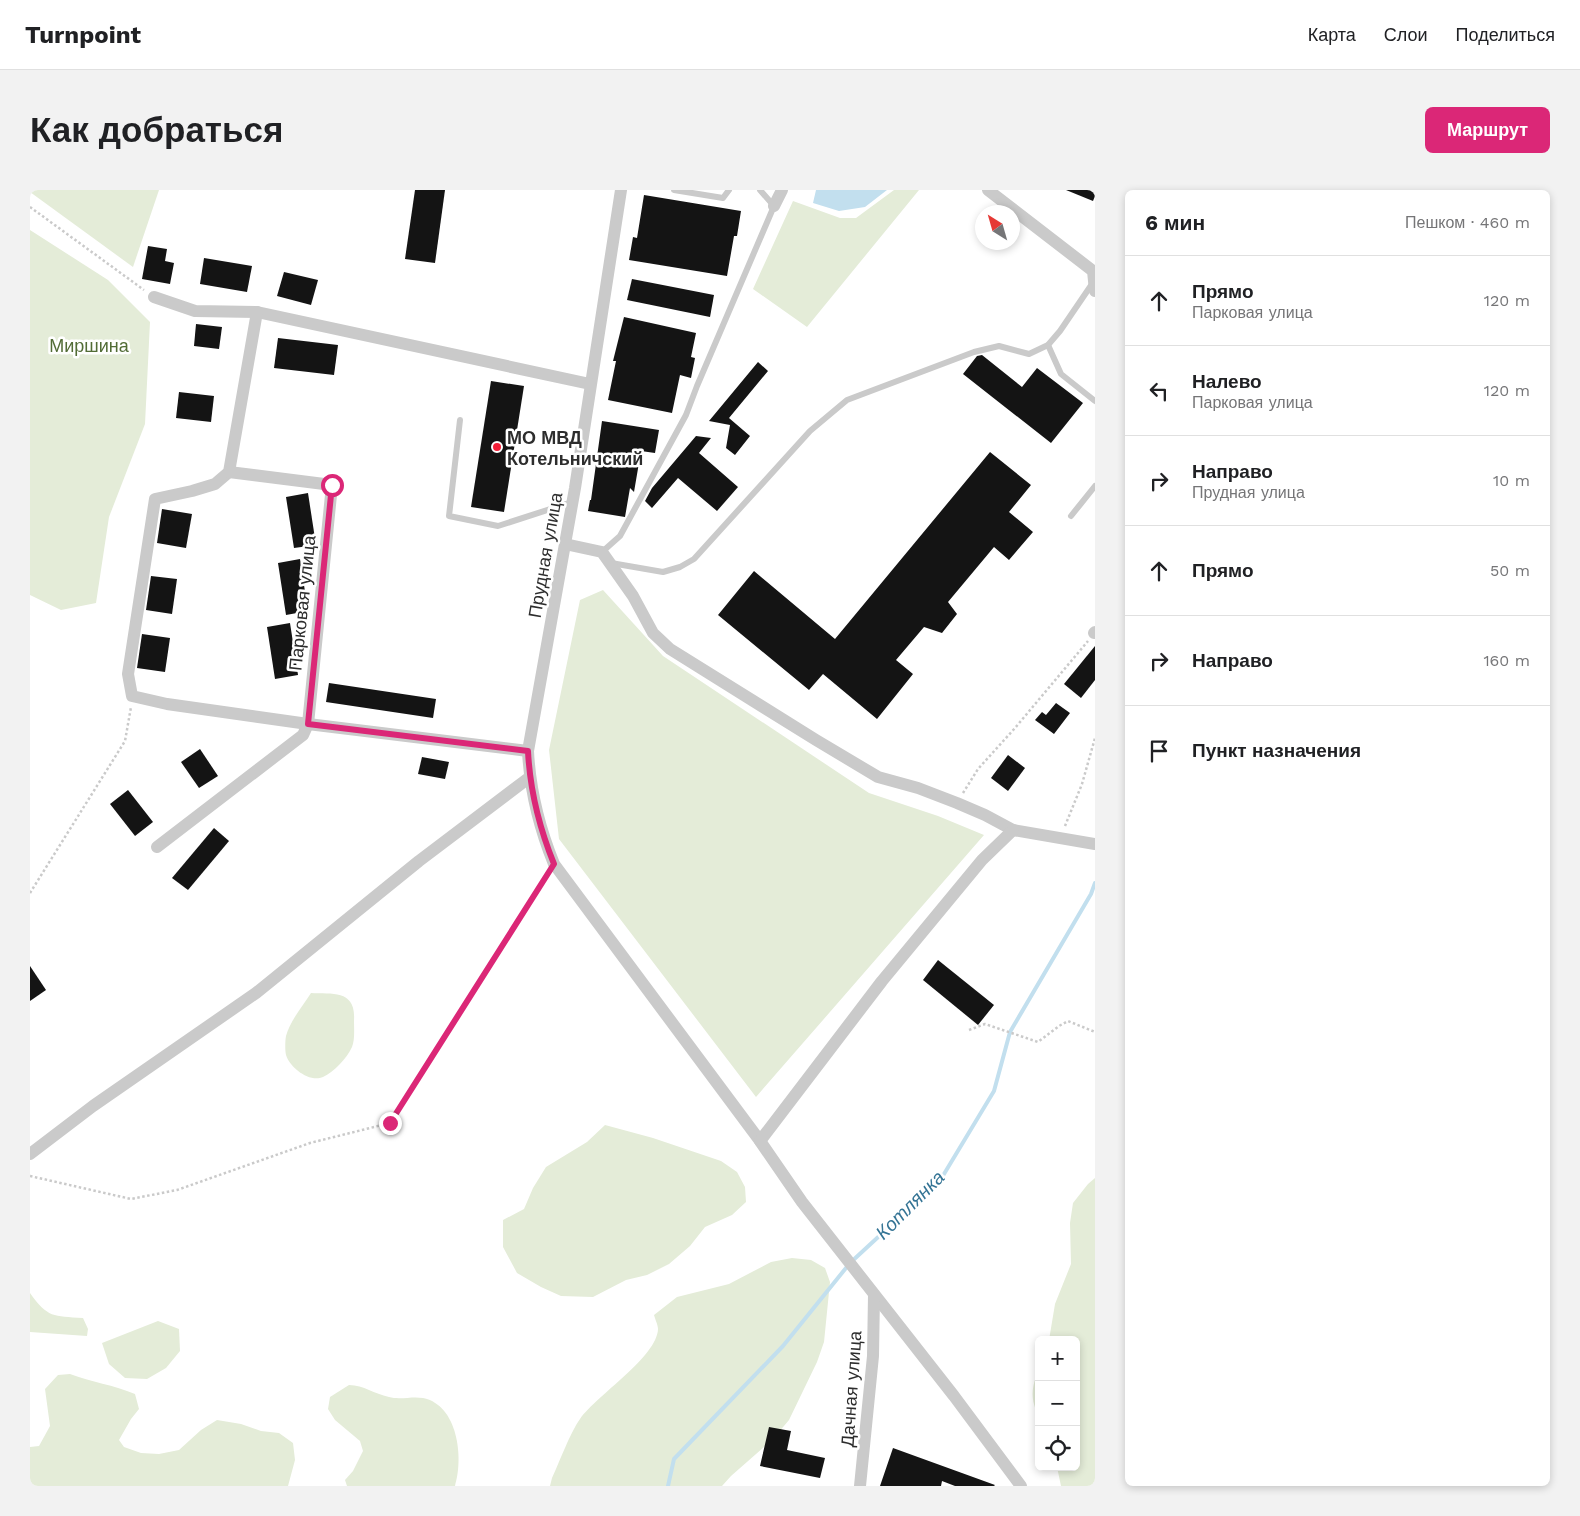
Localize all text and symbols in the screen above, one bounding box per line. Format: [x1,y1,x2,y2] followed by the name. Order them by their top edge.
[25,21,141,49] text: Turnpoint
[1308,24,1356,45] text: Карта
[1384,24,1428,45] text: Слои
[1456,24,1555,45] text: Поделиться
[1425,107,1550,153] button: Маршрут
[30,109,283,151] text: Как добраться
[975,205,1020,250] north arrow
[1145,210,1205,235] text: 6 мин
[1405,213,1530,232] text: Пешком · 460 m
[1192,280,1254,303] text: Прямо
[1145,287,1173,315] icon: ahead
[1484,291,1530,310] text: 120 m
[1192,303,1313,322] text: Парковая улица
[49,335,130,356] park label: Миршина
[1192,370,1262,393] text: Налево
[1145,377,1173,405] icon: left
[1484,381,1530,400] text: 120 m
[1192,393,1313,412] text: Парковая улица
[507,427,643,469] place label: МО МВД Котельничский
[491,441,503,453] marker: МО МВД Котельничский
[1192,460,1273,483] text: Направо
[1145,467,1173,495] icon: right
[1493,471,1530,490] text: 10 m
[321,474,344,497] route start
[1192,483,1305,502] text: Прудная улица
[524,490,567,619] street label: Прудная улица
[284,533,320,672] street label: Парковая улица
[1145,557,1173,585] icon: ahead
[1192,559,1254,582] text: Прямо
[1490,561,1530,580] text: 50 m
[1145,647,1173,675] icon: right
[1192,649,1273,672] text: Направо
[1483,651,1530,670] text: 160 m
[1145,737,1173,765] icon: arrive
[1192,739,1361,762] text: Пункт назначения
[379,1112,402,1135] route end
[871,1166,949,1244] water label: Котлянка
[836,1329,866,1448] street label: Дачная улица
[1035,1336,1080,1471] map controls
[1035,1336,1080,1381] button: +
[1035,1381,1080,1426] button: −
[1035,1426,1080,1471] button: locate

